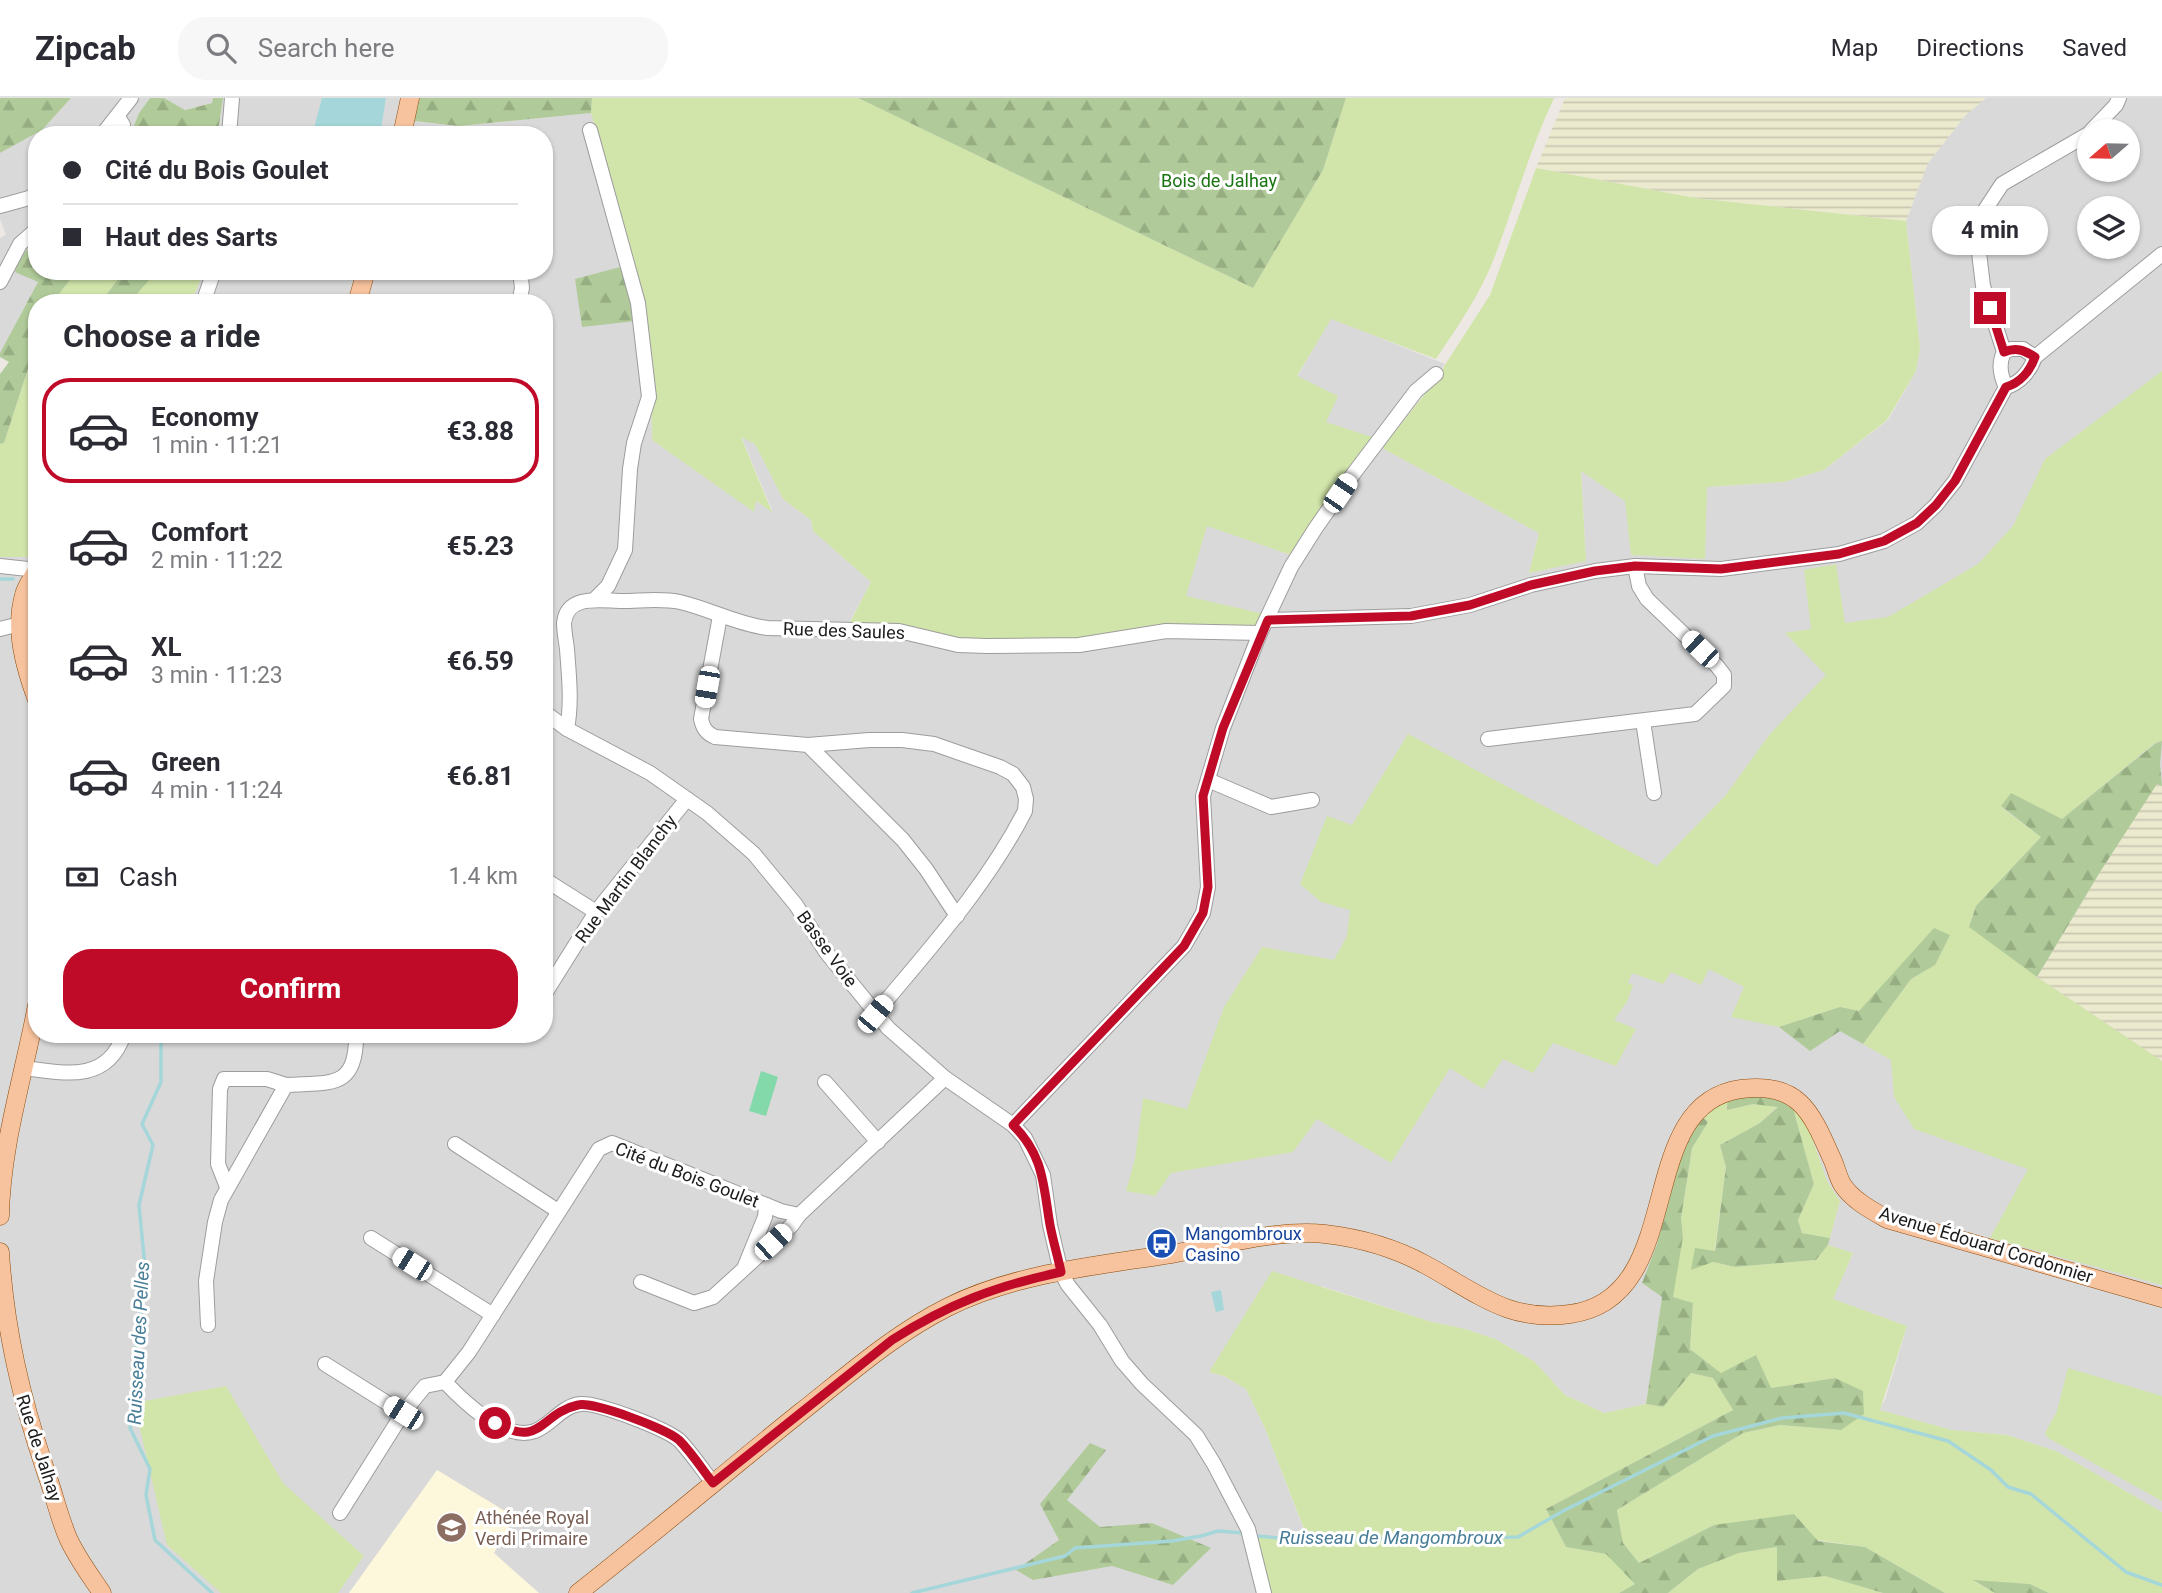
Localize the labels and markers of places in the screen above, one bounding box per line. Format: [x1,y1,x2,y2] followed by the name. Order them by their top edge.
[1185,1223,1302,1265] place label: Mangombroux Casino
[1145,1227,1179,1261] bus stop icon: Mangombroux Casino
[475,1507,589,1549] place label: Athénée Royal Verdi Primaire
[435,1511,469,1545] school or university icon: Athénée Royal Verdi Primaire

